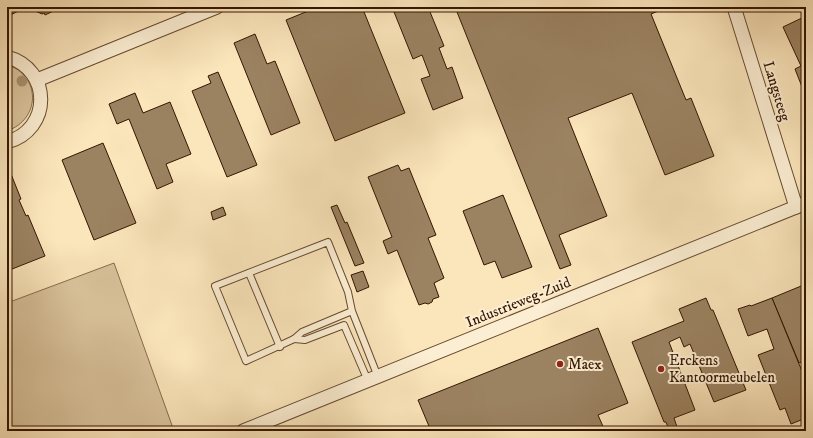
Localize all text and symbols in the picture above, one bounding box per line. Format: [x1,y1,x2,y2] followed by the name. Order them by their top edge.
[758,59,795,124] street label: Langsteeg
[463,273,574,332] street label: Industrieweg-Zuid
[669,351,775,387] place label: Erckens Kantoormeubelen
[568,355,602,374] place label: Maex
[555,359,565,369] marker: Maex
[656,364,666,374] marker: Erckens Kantoormeubelen

